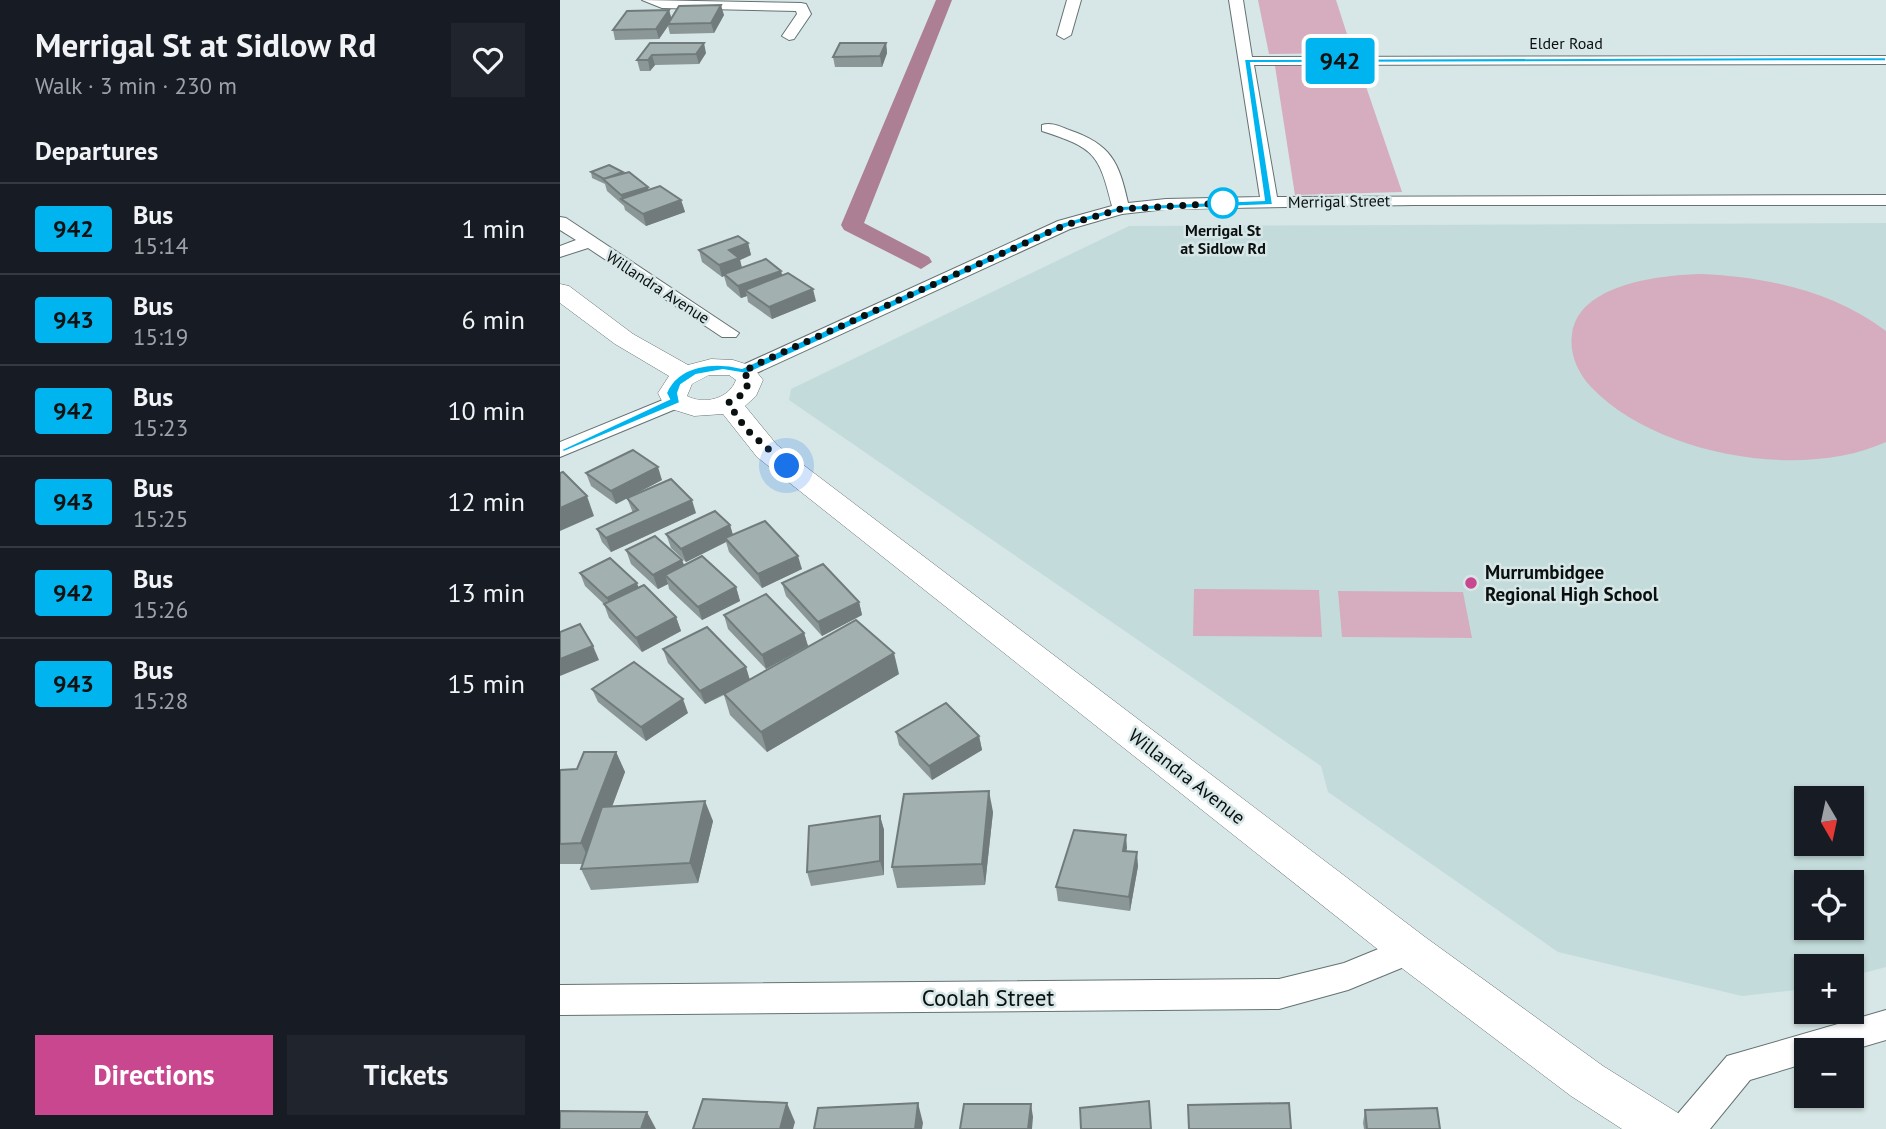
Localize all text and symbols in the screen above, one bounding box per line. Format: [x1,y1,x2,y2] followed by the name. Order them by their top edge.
[35,23,376,66] text: Merrigal St at Sidlow Rd
[451,23,525,97] button: heart
[1529,33,1603,53] street label: Elder Road
[1300,38,1380,84] line badge: 942
[1320,45,1360,76] text: 942
[35,71,237,100] text: Walk · 3 min · 230 m
[35,134,158,167] text: Departures
[1208,188,1238,218] marker: Merrigal St at Sidlow Rd
[1288,190,1391,212] street label: Merrigal Street
[133,198,173,231] text: Bus
[462,212,525,245] text: 1 min
[53,213,94,244] text: 942
[1180,220,1266,258] place label: Merrigal St at Sidlow Rd
[133,231,188,260] text: 15:14
[603,246,713,328] street label: Willandra Avenue
[133,289,173,322] text: Bus
[462,303,525,336] text: 6 min
[53,304,94,335] text: 943
[133,322,188,351] text: 15:19
[133,380,173,413] text: Bus
[447,394,525,427] text: 10 min
[53,395,94,426] text: 942
[133,413,188,442] text: 15:23
[769,448,804,483] your location
[133,471,173,504] text: Bus
[447,485,525,518] text: 12 min
[53,486,94,517] text: 943
[133,504,188,533] text: 15:25
[1485,560,1659,606] place label: Murrumbidgee Regional High School
[133,562,173,595] text: Bus
[1463,575,1479,591] marker: Murrumbidgee Regional High School
[447,576,525,609] text: 13 min
[53,577,94,608] text: 942
[133,595,188,624] text: 15:26
[133,653,173,686] text: Bus
[447,667,525,700] text: 15 min
[53,668,94,699] text: 943
[133,686,188,715] text: 15:28
[1124,723,1250,829] street label: Willandra Avenue
[1794,786,1864,856] north arrow
[1794,786,1864,1108] map controls
[1794,870,1864,940] button: locate
[1794,954,1864,1024] button: +
[922,983,1054,1012] street label: Coolah Street
[35,1035,273,1115] button: Directions
[287,1035,525,1115] button: Tickets
[1794,1038,1864,1108] button: −

